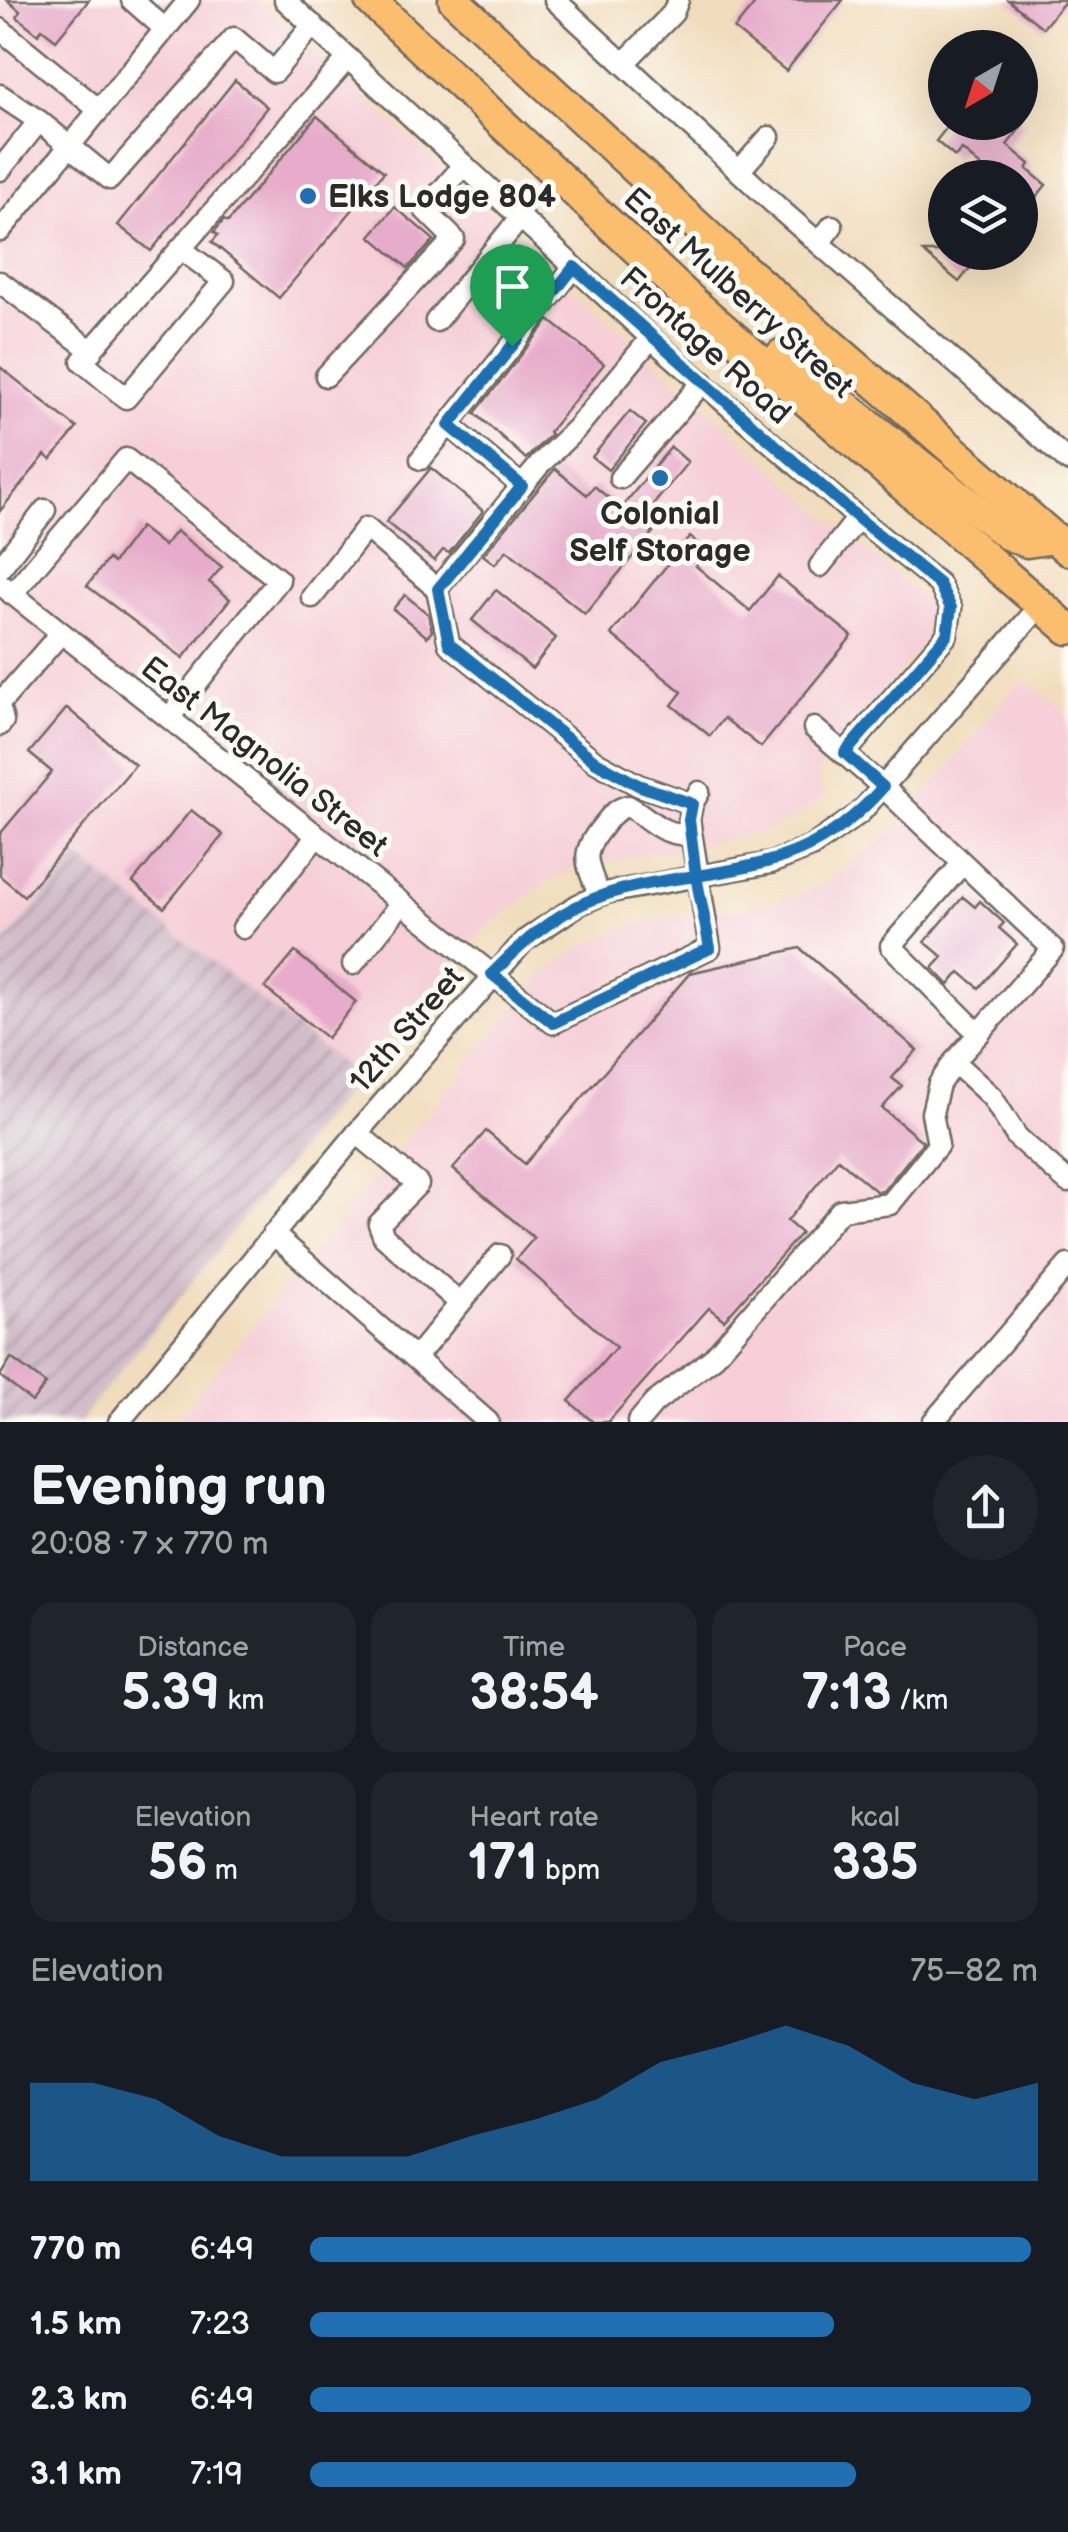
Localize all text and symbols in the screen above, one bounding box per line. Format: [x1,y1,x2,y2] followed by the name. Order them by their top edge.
[928,30,1038,140] north arrow
[928,30,1038,270] map controls
[928,160,1038,270] button: layers
[328,178,556,217] place label: Elks Lodge 804
[615,180,861,407] street label: East Mulberry Street
[297,185,319,207] marker: Elks Lodge 804
[470,244,555,347] pin
[485,259,540,314] icon: arrive
[611,259,799,433] street label: Frontage Road
[649,467,671,489] marker: Colonial Self Storage
[569,495,751,571] place label: Colonial Self Storage
[133,649,395,866] street label: East Magnolia Street
[342,959,473,1101] street label: 12th Street
[30,1454,327,1521] text: Evening run
[933,1455,1038,1560] button: share
[30,1525,269,1564] text: 20:08 · 7 × 770 m
[137,1631,249,1664] text: Distance
[503,1631,565,1664] text: Time
[843,1631,907,1664] text: Pace
[122,1664,220,1724] text: 5.39
[469,1664,599,1724] text: 38:54
[802,1664,891,1724] text: 7:13
[220,1684,264,1717] text: km
[891,1684,948,1717] text: /km
[135,1801,251,1834] text: Elevation
[469,1801,599,1834] text: Heart rate
[850,1801,900,1834] text: kcal
[148,1834,207,1894] text: 56
[468,1834,537,1894] text: 171
[831,1834,919,1894] text: 335
[207,1854,238,1887] text: m
[537,1854,600,1887] text: bpm
[30,1952,163,1991] text: Elevation
[910,1952,1038,1991] text: 75–82 m
[30,2230,121,2269] text: 770 m
[190,2230,254,2269] text: 6:49
[30,2305,122,2344] text: 1.5 km
[190,2305,250,2344] text: 7:23
[30,2380,128,2419] text: 2.3 km
[190,2380,254,2419] text: 6:49
[30,2455,122,2494] text: 3.1 km
[190,2455,243,2494] text: 7:19

